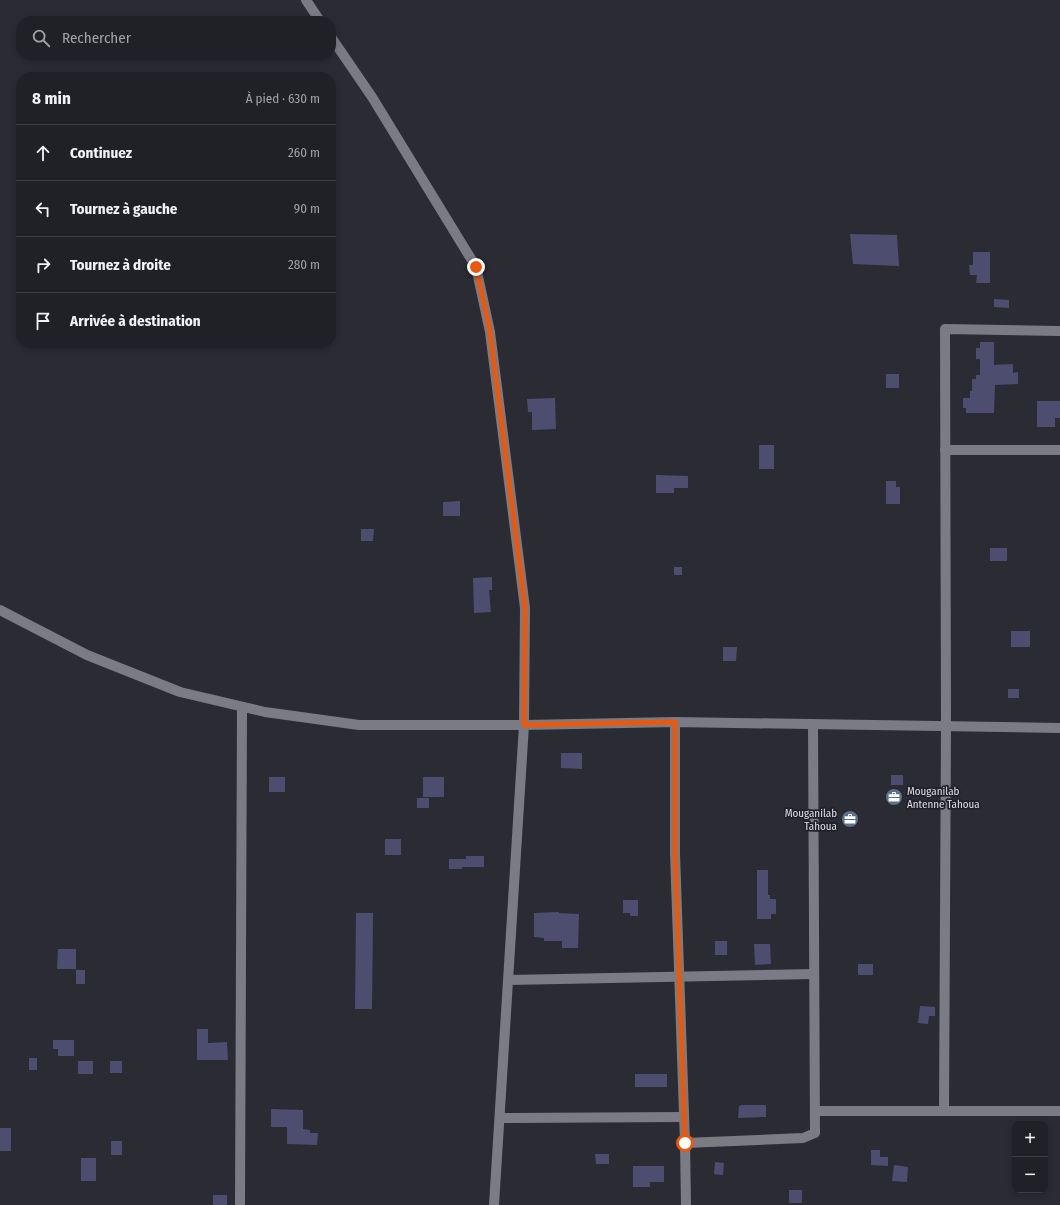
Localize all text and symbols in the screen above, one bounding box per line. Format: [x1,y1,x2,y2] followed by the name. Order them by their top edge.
[16,16,336,60] search box
[30,27,52,49] icon: search
[62,29,131,47] text: Rechercher
[32,88,71,109] text: 8 min
[246,91,320,106] text: À pied · 630 m
[32,142,54,164] icon: ahead
[70,144,132,162] text: Continuez
[288,145,320,160] text: 260 m
[32,198,54,220] icon: left
[70,200,177,218] text: Tournez à gauche
[294,201,320,216] text: 90 m
[32,254,54,276] icon: right
[70,256,171,274] text: Tournez à droite
[288,257,320,272] text: 280 m
[467,258,485,276] route end
[32,310,54,332] icon: arrive
[70,312,201,330] text: Arrivée à destination
[907,785,980,811] place label: Mouganilab Antenne Tahoua
[884,787,904,807] office icon: Mouganilab Antenne Tahoua
[785,807,837,833] place label: Mouganilab Tahoua
[840,809,860,829] office icon: Mouganilab Tahoua
[1012,1121,1048,1193] map controls
[1012,1121,1048,1157] button: +
[676,1134,694,1152] route start
[1012,1157,1048,1193] button: −

